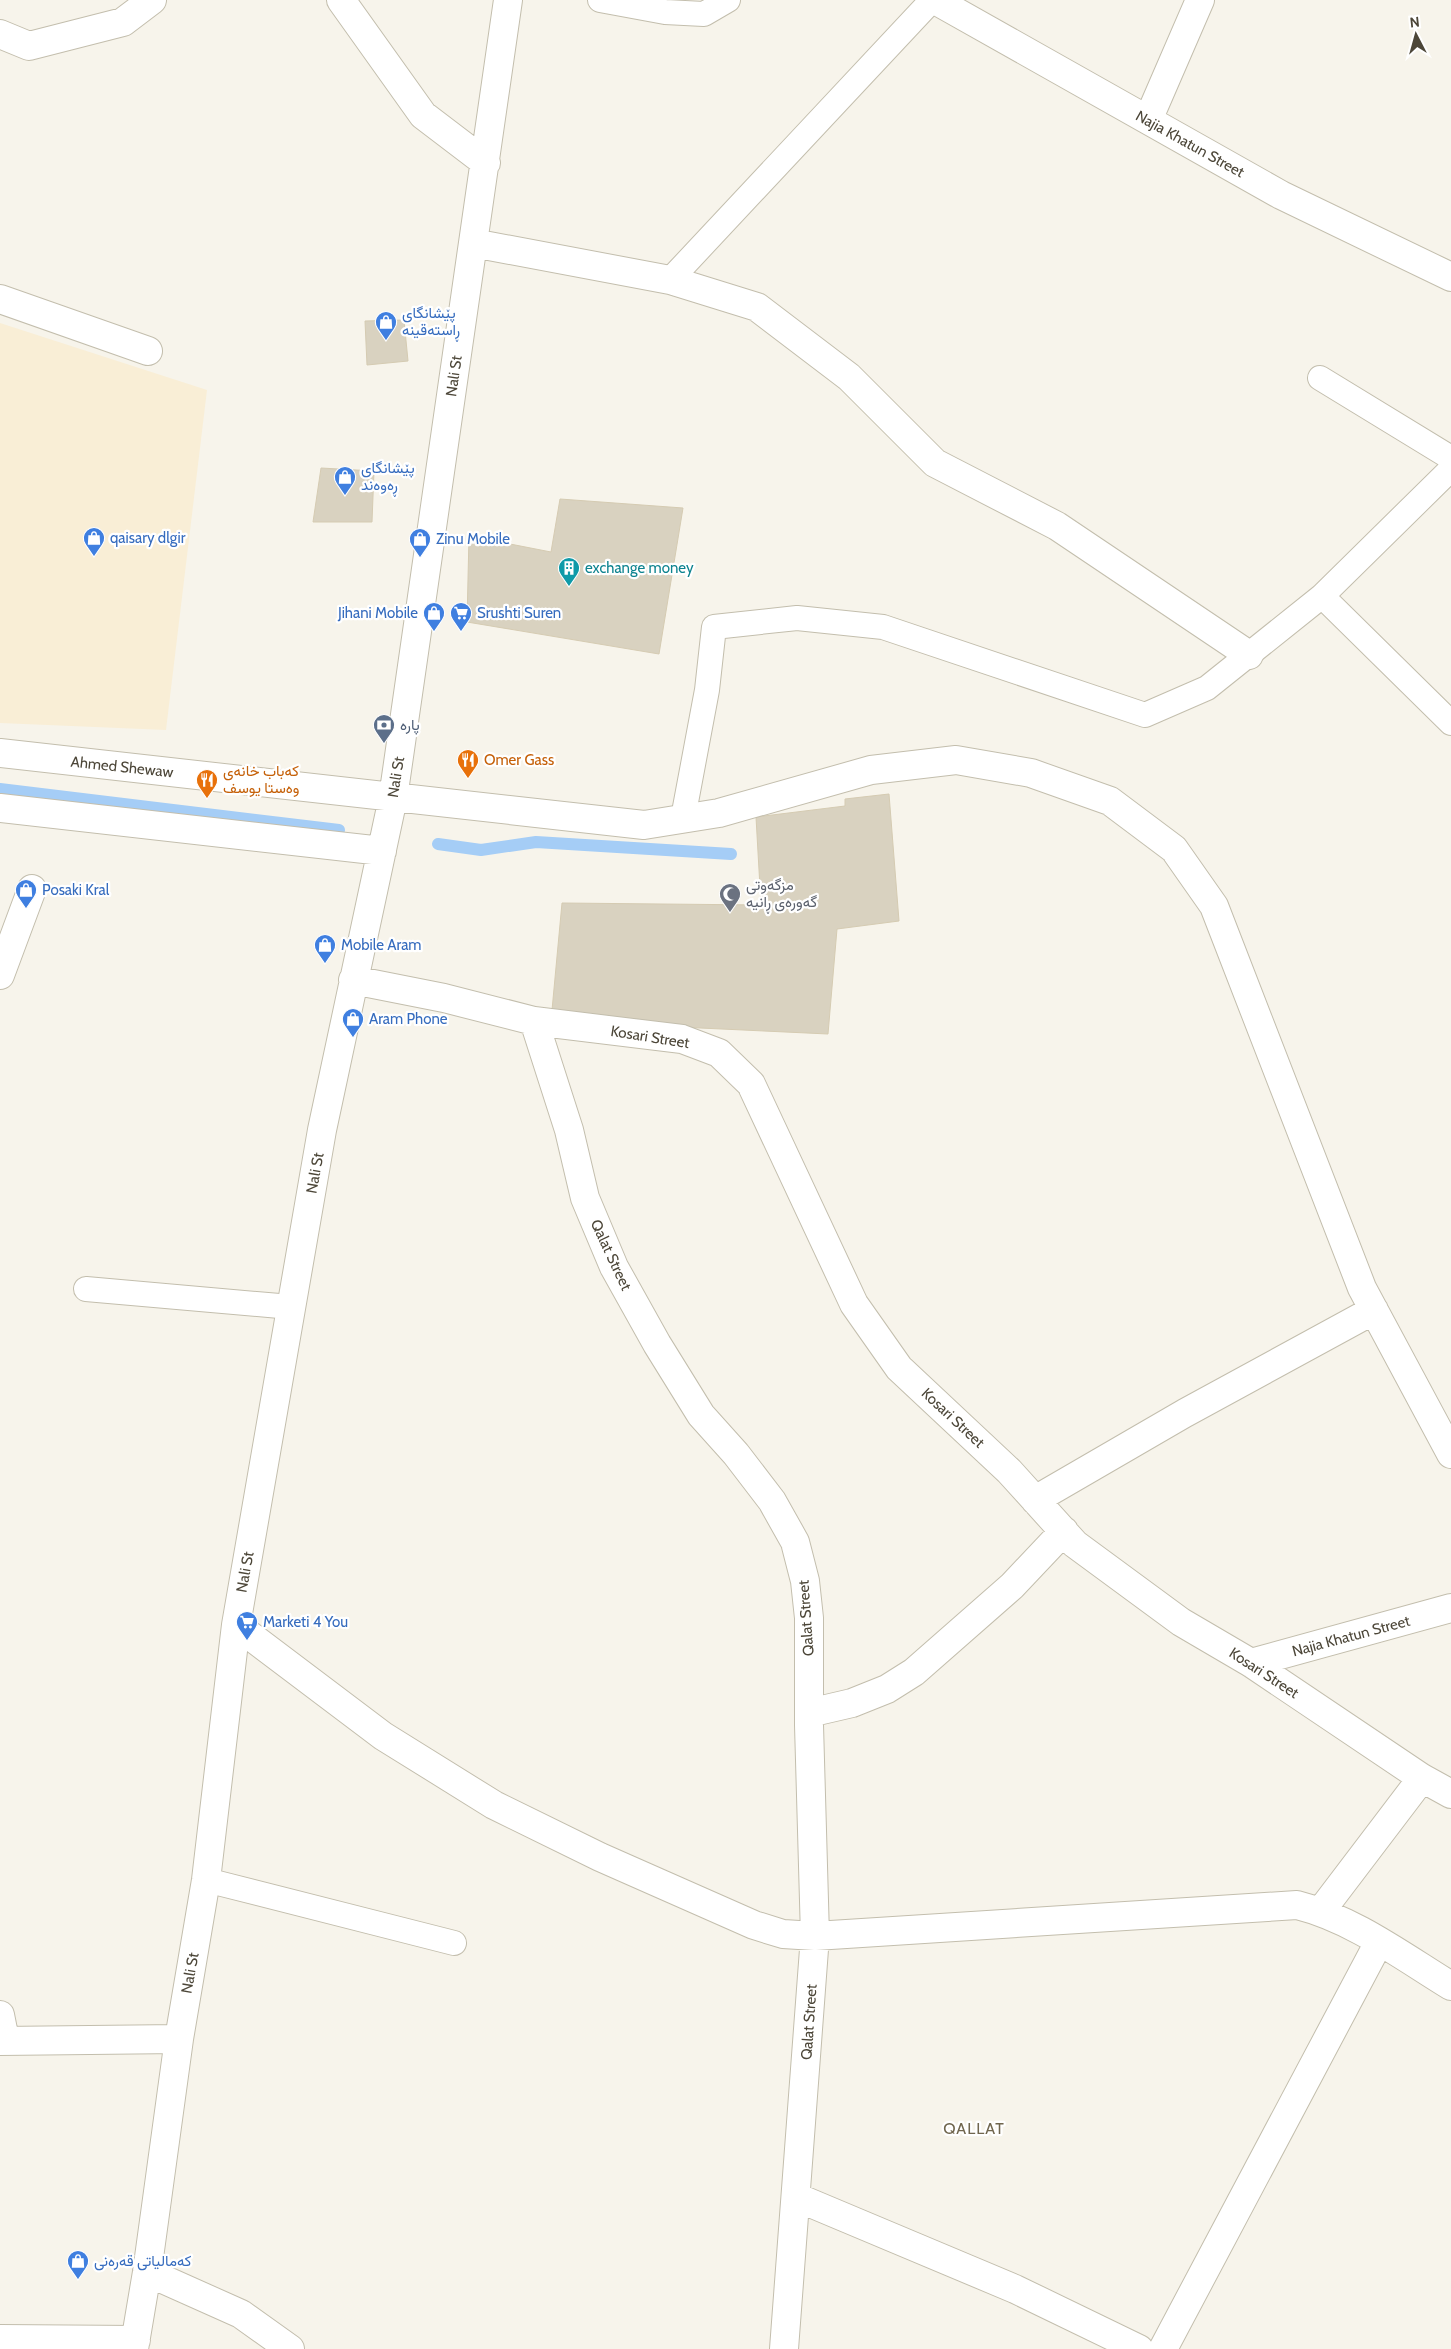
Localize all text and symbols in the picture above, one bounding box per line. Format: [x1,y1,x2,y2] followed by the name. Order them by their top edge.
[1391,10,1441,60] north arrow
[1409,13,1421,32] text: N
[1133,107,1247,181] street label: Najia Khatun Street
[402,304,460,342] place label: پێشانگای ڕاسته‌قینه‌
[374,310,398,341] shop icon: پێشانگای ڕاسته‌قینه‌
[442,354,466,398] street label: Nali St
[361,459,415,497] place label: پێشانگای ڕه‌وه‌ند
[333,465,357,496] shop icon: پێشانگای ڕه‌وه‌ند
[82,526,106,557] shop icon: qaisary dlgir
[408,527,432,558] shop icon: Zinu Mobile
[110,529,186,547] place label: qaisary dlgir
[436,530,510,548] place label: Zinu Mobile
[557,556,581,587] building icon: exchange money
[585,559,694,577] place label: exchange money
[422,601,446,632] shop icon: Jihani Mobile
[449,601,473,632] supermarket icon: Srushti Suren
[337,604,418,622] place label: Jihani Mobile
[477,604,561,622] place label: Srushti Suren
[372,713,396,744] bank icon: پاره
[400,716,420,735] place label: پاره
[456,748,480,779] restaurant icon: Omer Gass
[484,751,554,769] place label: Omer Gass
[70,753,174,781] street label: Ahmed Shewaw
[384,755,408,799] street label: Nali St
[223,762,299,797] place label: کەباب خانەی وەستا یوسف
[195,768,219,799] restaurant icon: کەباب خانەی وەستا یوسف
[746,876,817,914] place label: مزگەوتی گەورەی ڕانیە
[14,878,38,909] shop icon: Posaki Kral
[42,881,110,899] place label: Posaki Kral
[718,882,742,913] mosque icon: مزگەوتی گەورەی ڕانیە
[313,933,337,964] shop icon: Mobile Aram
[341,936,422,954] place label: Mobile Aram
[341,1007,365,1038] shop icon: Aram Phone
[369,1010,448,1028] place label: Aram Phone
[609,1022,691,1052] street label: Kosari Street
[303,1151,327,1195] street label: Nali St
[587,1217,635,1293] street label: Qalat Street
[918,1384,988,1452] street label: Kosari Street
[233,1550,257,1594] street label: Nali St
[794,1579,818,1657] street label: Qalat Street
[235,1610,259,1641] supermarket icon: Marketi 4 You
[1290,1612,1412,1660] street label: Najia Khatun Street
[263,1613,348,1631] place label: Marketi 4 You
[1226,1644,1302,1702] street label: Kosari Street
[178,1951,202,1995] street label: Nali St
[797,1983,821,2061] street label: Qalat Street
[943,2119,1005,2138] district label: QALLAT
[66,2249,90,2280] shop icon: کەمالیاتی قەرەنی
[94,2252,192,2271] place label: کەمالیاتی قەرەنی

